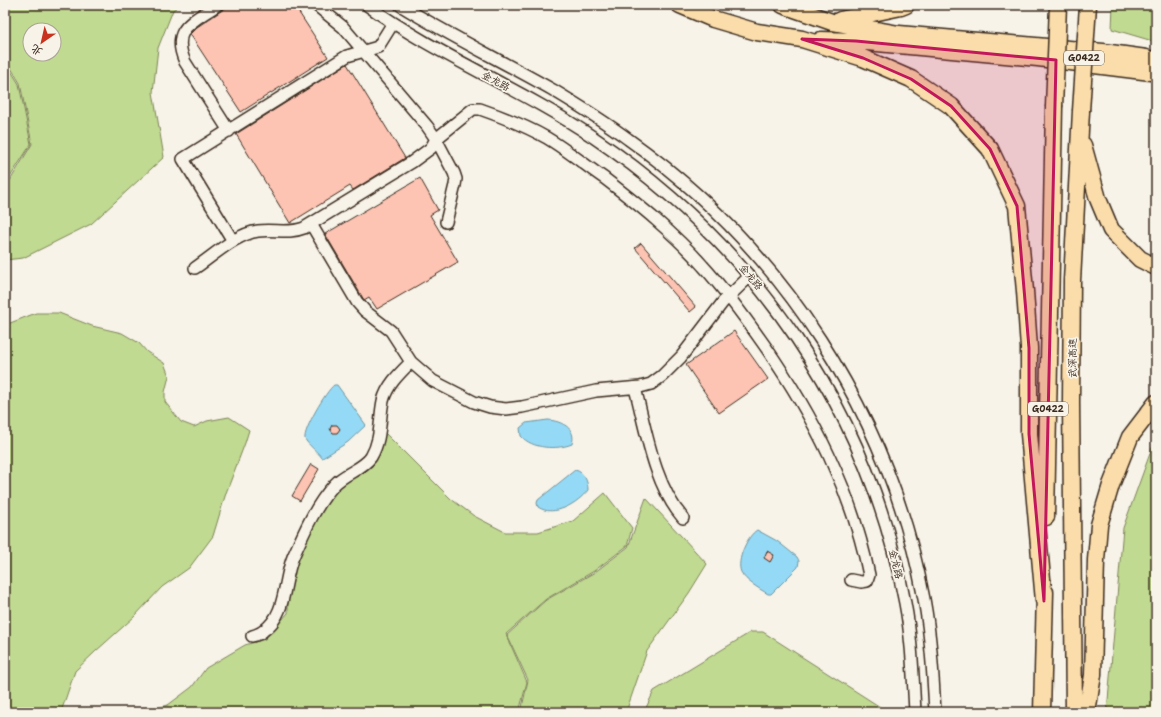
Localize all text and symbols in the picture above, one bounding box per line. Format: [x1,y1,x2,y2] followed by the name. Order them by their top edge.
[22,22,62,62] north arrow
[28,41,45,59] text: 北
[1064,51,1104,65] road number: G0422
[480,68,512,94] street label: 金龙路
[736,261,766,293] street label: 金龙路
[1066,338,1079,378] street label: 武深高速
[1028,402,1068,416] road number: G0422
[886,548,906,580] street label: 金龙路

